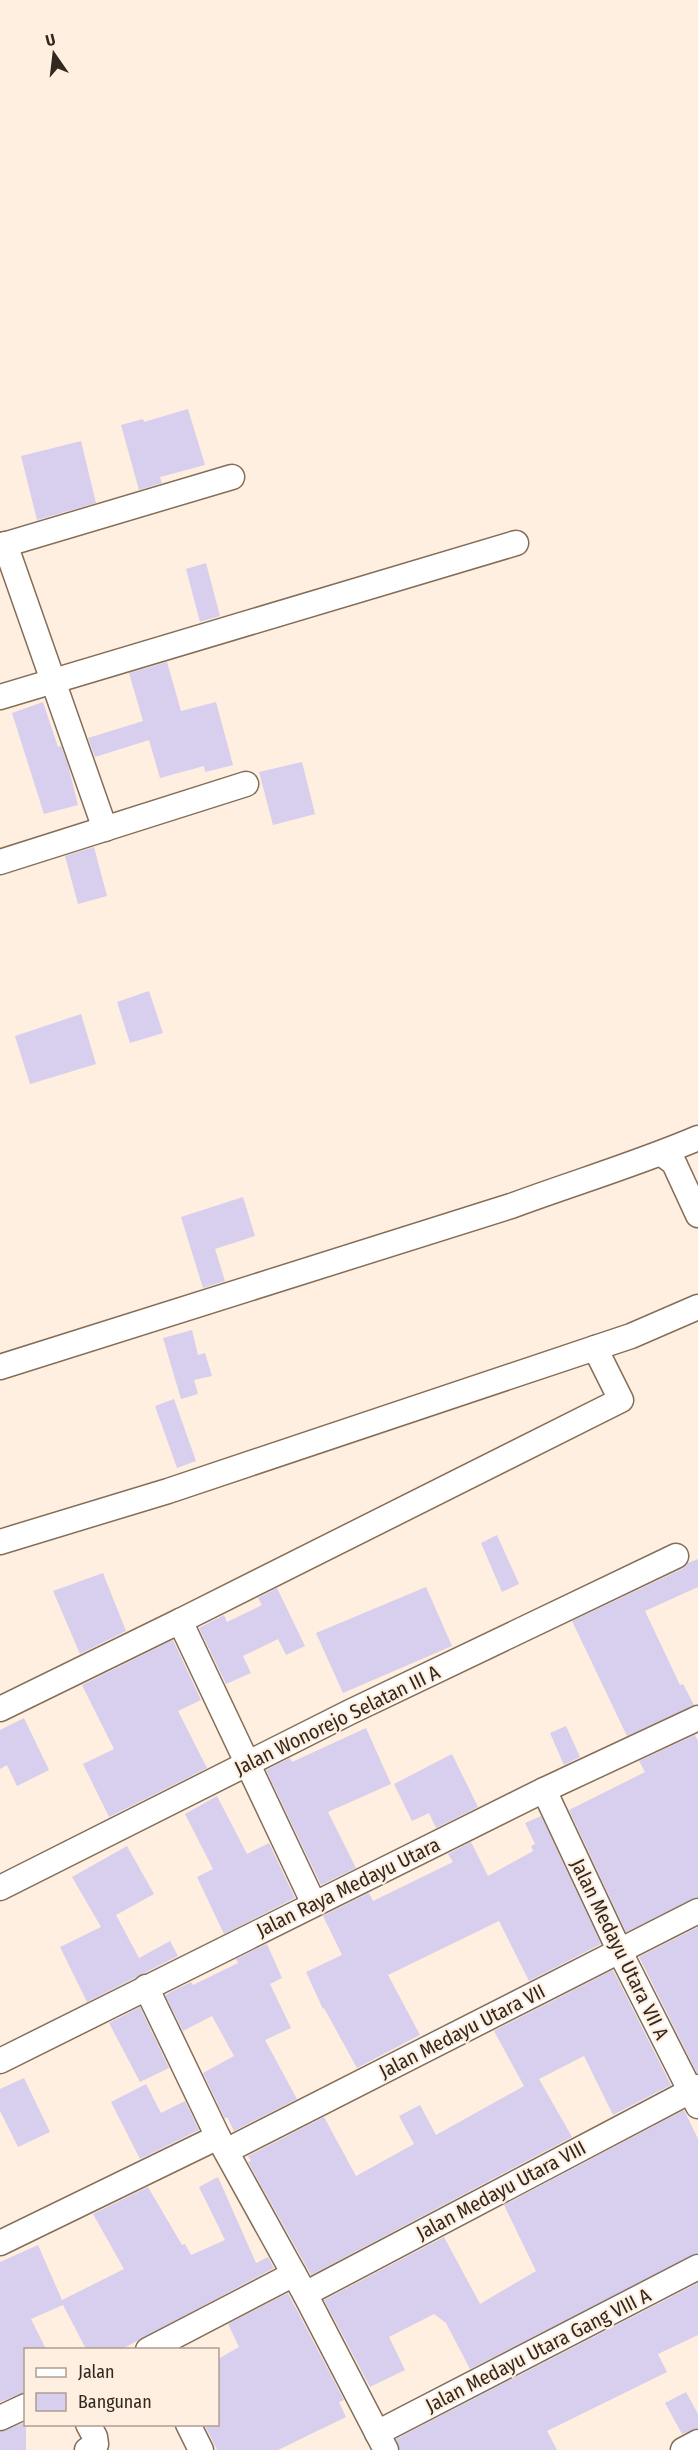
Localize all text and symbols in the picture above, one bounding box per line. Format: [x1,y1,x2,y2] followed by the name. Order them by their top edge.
[24,24,84,84] north arrow
[44,30,57,50] text: U
[230,1660,444,1780] street label: Jalan Wonorejo Selatan III A
[252,1832,444,1942] street label: Jalan Raya Medayu Utara
[566,1855,674,2044] street label: Jalan Medayu Utara VII A
[375,1979,549,2083] street label: Jalan Medayu Utara VII
[412,2135,590,2245] street label: Jalan Medayu Utara VIII
[421,2282,655,2417] street label: Jalan Medayu Utara Gang VIII A
[24,2348,219,2426] legend
[78,2361,115,2383] text: Jalan
[78,2391,152,2413] text: Bangunan

